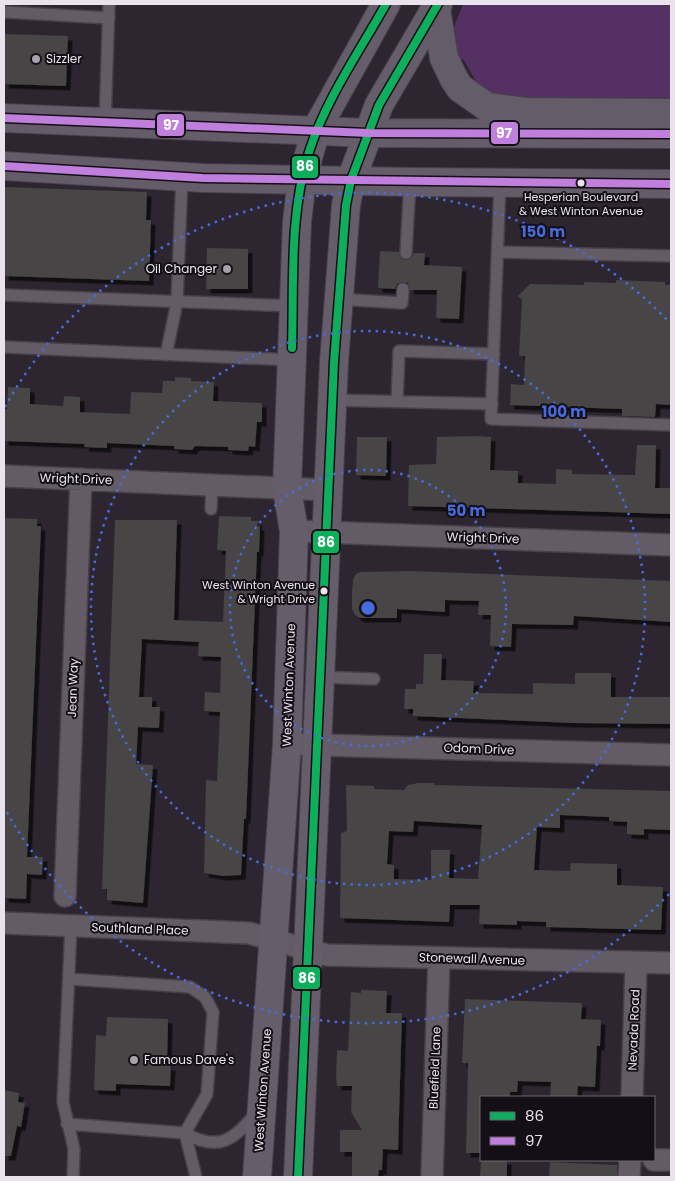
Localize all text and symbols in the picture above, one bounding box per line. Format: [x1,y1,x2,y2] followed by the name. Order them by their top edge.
[46,50,82,67] place label: Sizzler
[30,53,42,65] marker: Sizzler
[156,113,185,137] line badge: 97
[163,115,180,135] text: 97
[490,121,519,145] line badge: 97
[496,123,513,143] text: 97
[291,155,319,179] line badge: 86
[296,156,314,176] text: 86
[576,178,586,188] marker: Hesperian Boulevard & West Winton Avenue
[519,189,643,219] place label: Hesperian Boulevard & West Winton Avenue
[521,221,565,242] text: 150 m
[146,260,218,277] place label: Oil Changer
[221,263,233,275] marker: Oil Changer
[542,401,586,422] text: 100 m
[39,469,113,488] street label: Wright Drive
[447,500,485,521] text: 50 m
[446,528,520,547] street label: Wright Drive
[312,530,340,554] line badge: 86
[317,532,335,552] text: 86
[202,577,315,607] place label: West Winton Avenue & Wright Drive
[319,586,329,596] marker: West Winton Avenue & Wright Drive
[359,599,377,617] centre of rings
[278,623,299,747] street label: West Winton Avenue
[63,658,82,718] street label: Jean Way
[443,739,515,758] street label: Odom Drive
[91,918,189,939] street label: Southland Place
[419,948,525,969] street label: Stonewall Avenue
[292,966,321,990] line badge: 86
[298,968,316,988] text: 86
[624,989,643,1071] street label: Nevada Road
[425,1026,444,1109] street label: Bluefield Lane
[250,1028,275,1152] street label: West Winton Avenue
[144,1051,234,1068] place label: Famous Dave's
[128,1054,140,1066] marker: Famous Dave's
[480,1096,655,1161] legend
[525,1105,544,1126] text: 86
[525,1130,543,1151] text: 97

